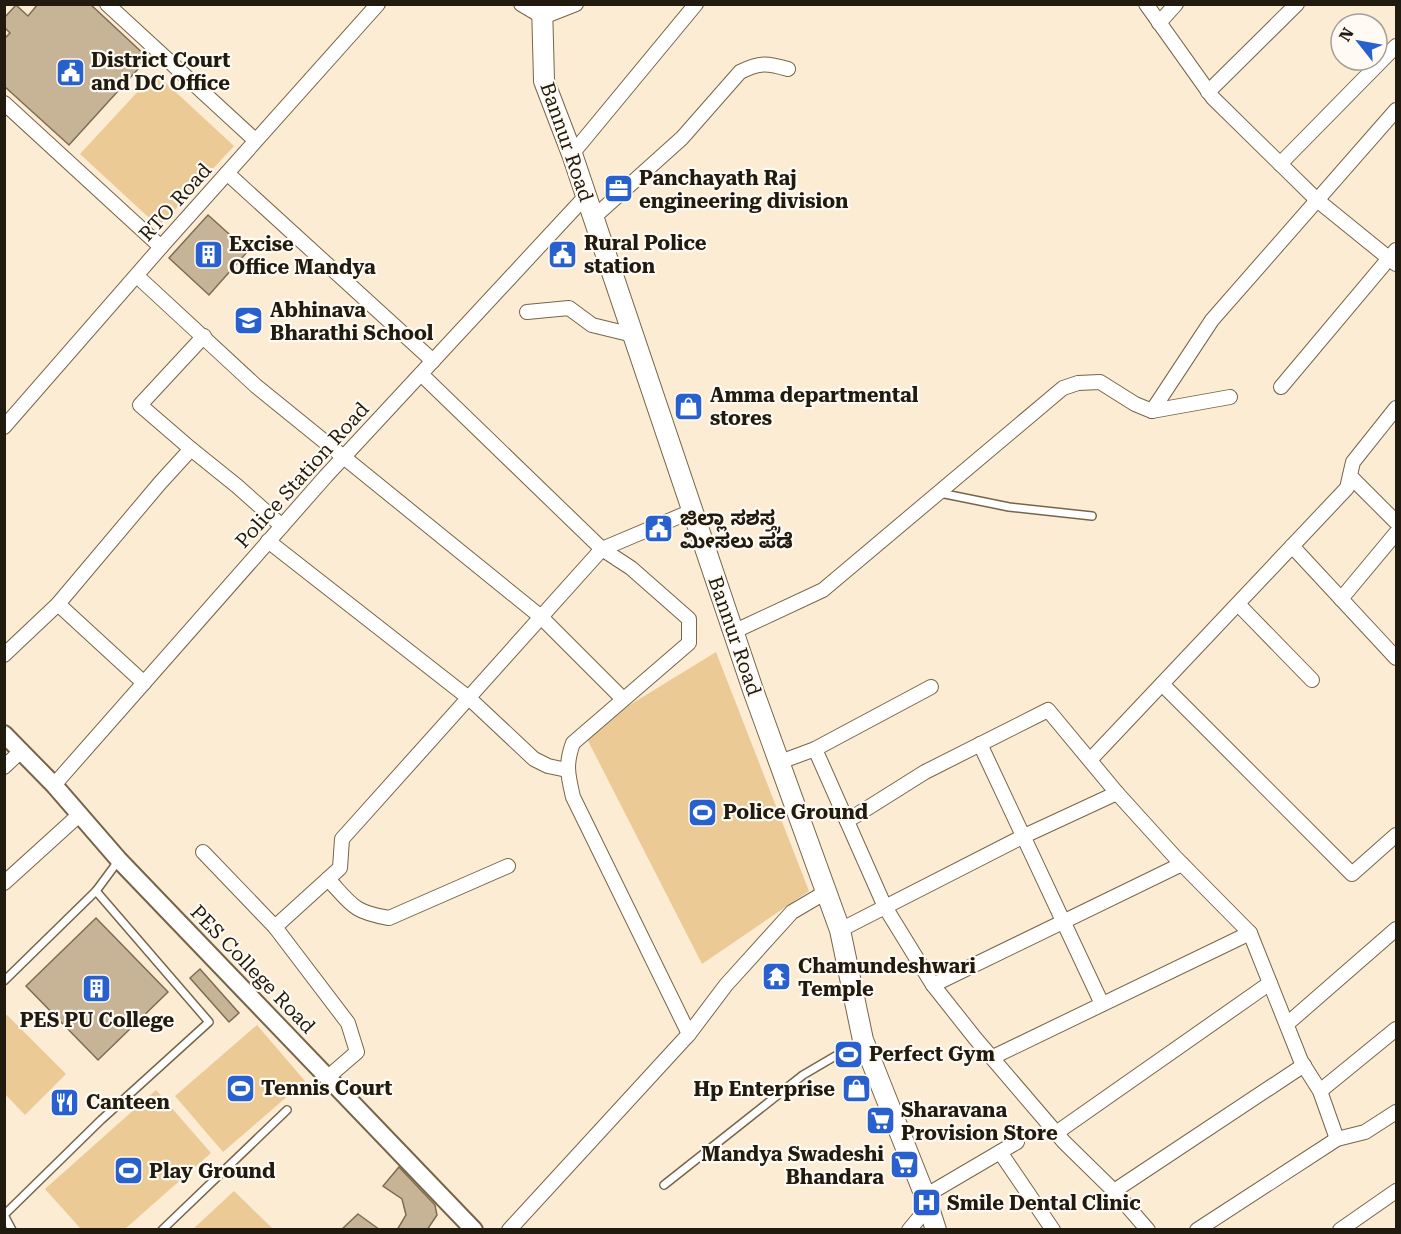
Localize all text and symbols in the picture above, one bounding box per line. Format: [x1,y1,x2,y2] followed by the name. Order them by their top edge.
[1329,12,1389,72] north arrow
[1335,24,1358,45] text: N
[91,48,230,95] place label: District Court and DC Office
[54,56,86,88] public building icon: District Court and DC Office
[535,79,599,205] street label: Bannur Road
[134,158,216,246] street label: RTO Road
[639,166,849,213] place label: Panchayath Raj engineering division
[602,173,634,205] office icon: Panchayath Raj engineering division
[584,231,707,278] place label: Rural Police station
[229,232,376,279] place label: Excise Office Mandya
[547,238,579,270] public building icon: Rural Police station
[192,239,224,271] building icon: Excise Office Mandya
[270,298,434,345] place label: Abhinava Bharathi School
[233,305,265,337] school or university icon: Abhinava Bharathi School
[710,383,919,430] place label: Amma departmental stores
[673,391,705,423] shop icon: Amma departmental stores
[230,397,374,553] street label: Police Station Road
[680,506,793,553] place label: ಜಿಲ್ಲಾ ಸಶಸ್ತ್ರ ಮೀಸಲು ಪಡೆ
[643,513,675,545] public building icon: ಜಿಲ್ಲಾ ಸಶಸ್ತ್ರ ಮೀಸಲು ಪಡೆ
[703,573,767,699] street label: Bannur Road
[686,796,718,828] sports icon: Police Ground
[723,800,869,824] place label: Police Ground
[186,900,321,1038] street label: PES College Road
[798,954,976,1001] place label: Chamundeshwari Temple
[761,961,793,993] temple icon: Chamundeshwari Temple
[81,973,113,1005] building icon: PES PU College
[20,1008,174,1032] place label: PES PU College
[832,1038,864,1070] sports icon: Perfect Gym
[869,1042,995,1066] place label: Perfect Gym
[224,1072,256,1104] sports icon: Tennis Court
[840,1073,872,1105] shop icon: Hp Enterprise
[261,1076,392,1100] place label: Tennis Court
[693,1077,835,1101] place label: Hp Enterprise
[49,1086,81,1118] restaurant icon: Canteen
[86,1090,171,1114] place label: Canteen
[901,1098,1058,1145] place label: Sharavana Provision Store
[864,1105,896,1137] supermarket icon: Sharavana Provision Store
[701,1142,884,1189] place label: Mandya Swadeshi Bhandara
[889,1149,921,1181] supermarket icon: Mandya Swadeshi Bhandara
[112,1155,144,1187] sports icon: Play Ground
[149,1159,276,1183] place label: Play Ground
[910,1187,942,1219] hospital icon: Smile Dental Clinic
[947,1191,1141,1215] place label: Smile Dental Clinic

